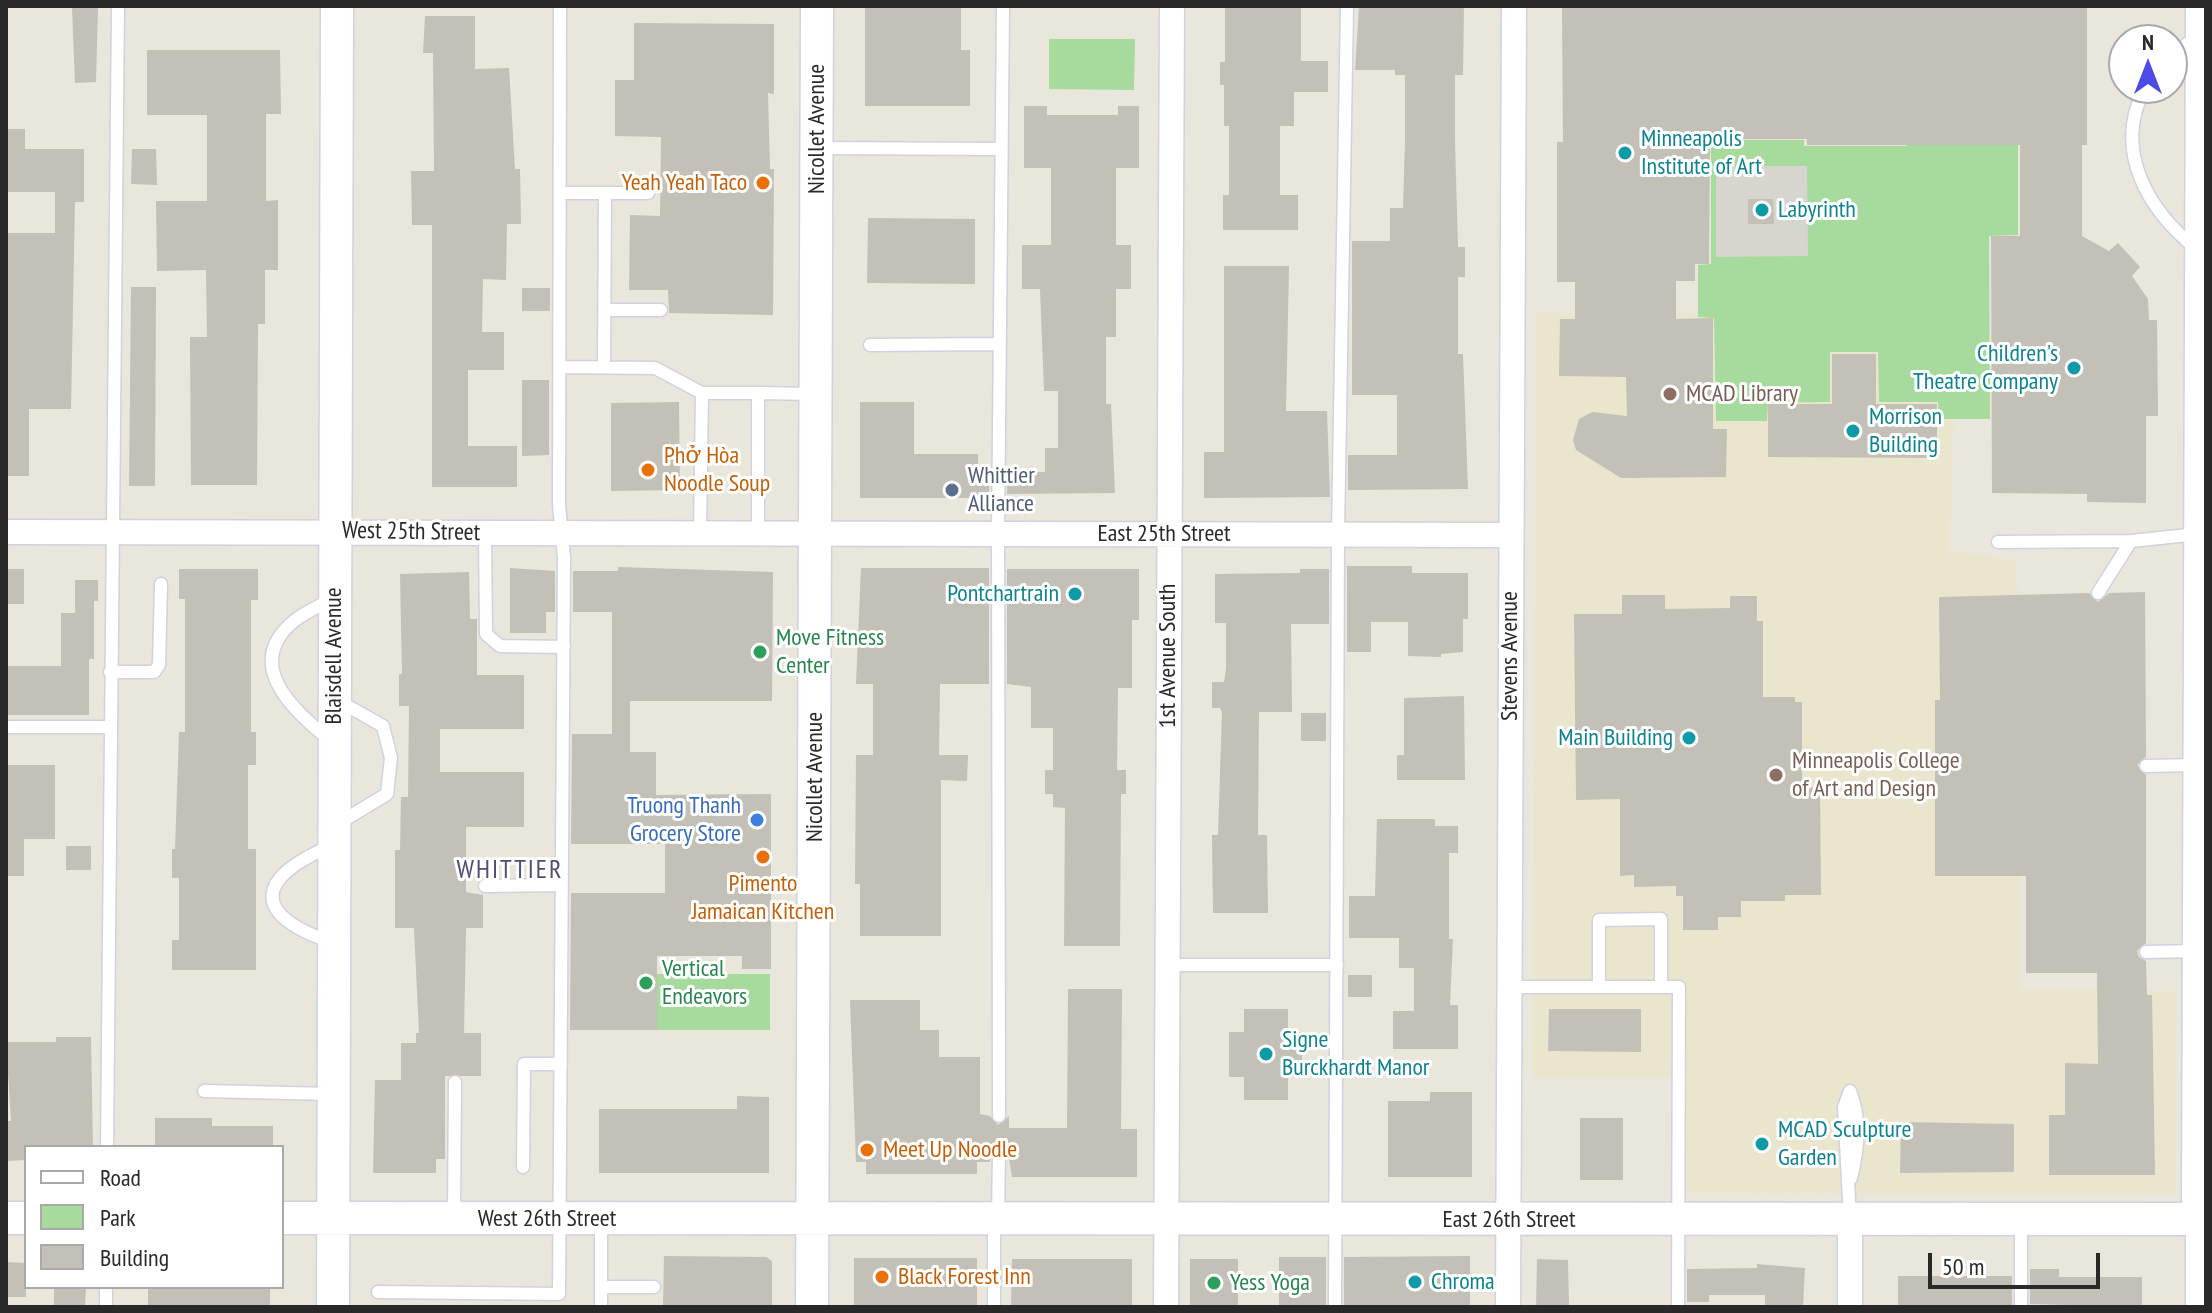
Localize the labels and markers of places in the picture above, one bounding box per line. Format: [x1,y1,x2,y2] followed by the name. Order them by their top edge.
[1641,125,1762,181] place label: Minneapolis Institute of Art
[1616,144,1634,162] marker: Minneapolis Institute of Art
[622,169,747,197] place label: Yeah Yeah Taco
[754,174,772,192] marker: Yeah Yeah Taco
[1778,196,1856,224] place label: Labyrinth
[1753,201,1771,219] marker: Labyrinth
[1913,340,2058,396] place label: Children's Theatre Company
[2065,359,2083,377] marker: Children's Theatre Company
[1686,380,1798,408] place label: MCAD Library
[1661,385,1679,403] marker: MCAD Library
[1869,403,1942,459] place label: Morrison Building
[1844,422,1862,440] marker: Morrison Building
[664,442,770,498] place label: Phở Hòa Noodle Soup
[639,461,657,479] marker: Phở Hòa Noodle Soup
[968,462,1035,518] place label: Whittier Alliance
[943,481,961,499] marker: Whittier Alliance
[947,580,1059,608] place label: Pontchartrain
[1066,585,1084,603] marker: Pontchartrain
[776,624,884,680] place label: Move Fitness Center
[751,643,769,661] marker: Move Fitness Center
[1558,724,1673,752] place label: Main Building
[1680,729,1698,747] marker: Main Building
[1792,747,1960,803] place label: Minneapolis College of Art and Design
[1767,766,1785,784] marker: Minneapolis College of Art and Design
[627,792,741,848] place label: Truong Thanh Grocery Store
[748,811,766,829] marker: Truong Thanh Grocery Store
[754,848,772,866] marker: Pimento Jamaican Kitchen
[692,870,834,926] place label: Pimento Jamaican Kitchen
[662,955,747,1011] place label: Vertical Endeavors
[637,974,655,992] marker: Vertical Endeavors
[1282,1026,1429,1082] place label: Signe Burckhardt Manor
[1257,1045,1275,1063] marker: Signe Burckhardt Manor
[1778,1116,1911,1172] place label: MCAD Sculpture Garden
[1753,1135,1771,1153] marker: MCAD Sculpture Garden
[883,1136,1017,1164] place label: Meet Up Noodle
[858,1141,876,1159] marker: Meet Up Noodle
[898,1263,1031,1291] place label: Black Forest Inn
[873,1268,891,1286] marker: Black Forest Inn
[1431,1268,1495,1296] place label: Chroma
[1230,1269,1310,1297] place label: Yess Yoga
[1406,1273,1424,1291] marker: Chroma
[1205,1274,1223,1292] marker: Yess Yoga

